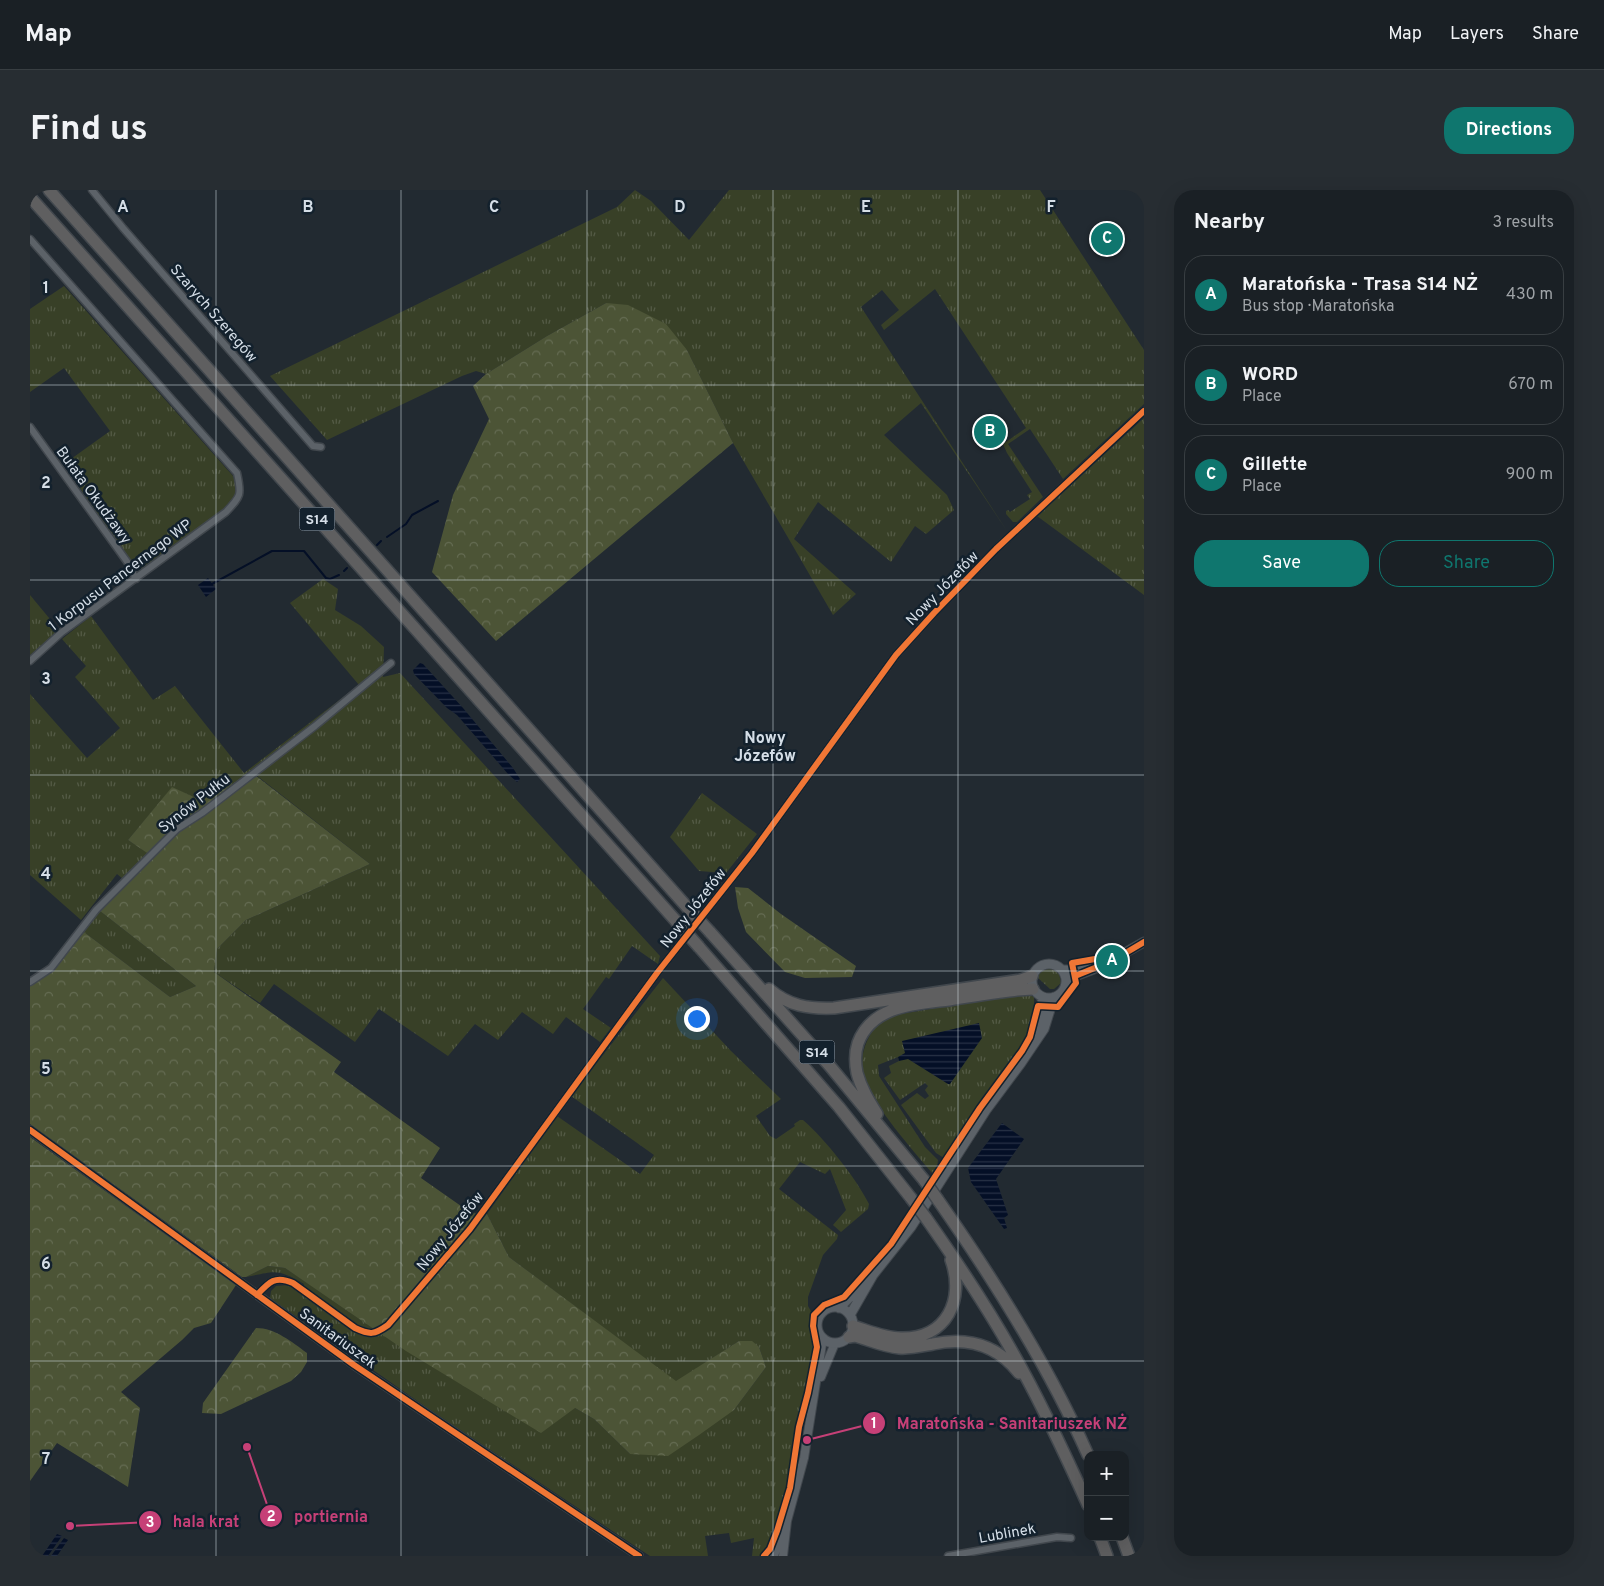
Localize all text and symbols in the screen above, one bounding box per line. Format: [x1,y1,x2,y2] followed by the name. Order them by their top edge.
[25,20,72,50] text: Map
[1388,23,1422,46] text: Map
[1450,23,1504,46] text: Layers
[1532,23,1579,46] text: Share
[1444,107,1574,154] button: Directions
[30,108,148,152] text: Find us
[117,198,129,218] text: A
[302,198,314,218] text: B
[489,198,499,218] text: C
[674,198,686,218] text: D
[861,198,871,218] text: E
[1046,198,1056,218] text: F
[1194,209,1265,236] text: Nearby
[1492,213,1554,233] text: 3 results
[1091,220,1123,258] pin: C
[165,261,261,367] street label: Szarych Szeregów
[1242,273,1478,297] text: Maratońska - Trasa S14 NŻ
[43,279,49,299] text: 1
[1205,285,1217,305] text: A
[1506,285,1553,305] text: 430 m
[1242,297,1394,317] text: Bus stop · Maratońska
[1242,363,1298,387] text: WORD
[1205,375,1217,395] text: B
[1508,375,1553,395] text: 670 m
[1242,387,1282,407] text: Place
[974,413,1006,451] pin: B
[51,443,135,549] street label: Bułata Okudżawy
[1242,453,1307,477] text: Gillette
[1206,465,1216,485] text: C
[1506,465,1553,485] text: 900 m
[41,474,51,494] text: 2
[1242,477,1282,497] text: Place
[300,508,334,530] road number: S14
[45,516,196,636] street label: 1 Korpusu Pancernego WP
[1194,540,1369,587] button: Save
[1379,540,1554,587] button: Share
[903,548,984,630] street label: Nowy Józefów
[41,670,51,690] text: 3
[734,729,796,767] district label: Nowy Józefów
[155,770,235,838] street label: Synów Pułku
[41,865,51,885] text: 4
[657,865,732,953] street label: Nowy Józefów
[1096,942,1128,980] pin: A
[684,1006,710,1032] your location
[800,1040,834,1064] road number: S14
[41,1060,51,1080] text: 5
[413,1188,489,1275] street label: Nowy Józefów
[41,1255,51,1275] text: 6
[295,1305,380,1374] street label: Sanitariuszek
[862,1408,1137,1439] callout: Maratońska - Sanitariuszek NŻ
[897,1413,1127,1435] text: Maratońska - Sanitariuszek NŻ
[871,1415,877,1434] text: 1
[42,1450,50,1470] text: 7
[1084,1451,1129,1541] map controls
[1084,1451,1129,1496] button: +
[1084,1496,1129,1541] button: −
[259,1501,378,1532] callout: portiernia
[138,1506,249,1537] callout: hala krat
[266,1508,276,1527] text: 2
[294,1508,368,1528] text: portiernia
[173,1513,239,1533] text: hala krat
[146,1514,155,1533] text: 3
[977,1520,1037,1549] street label: Lublinek

